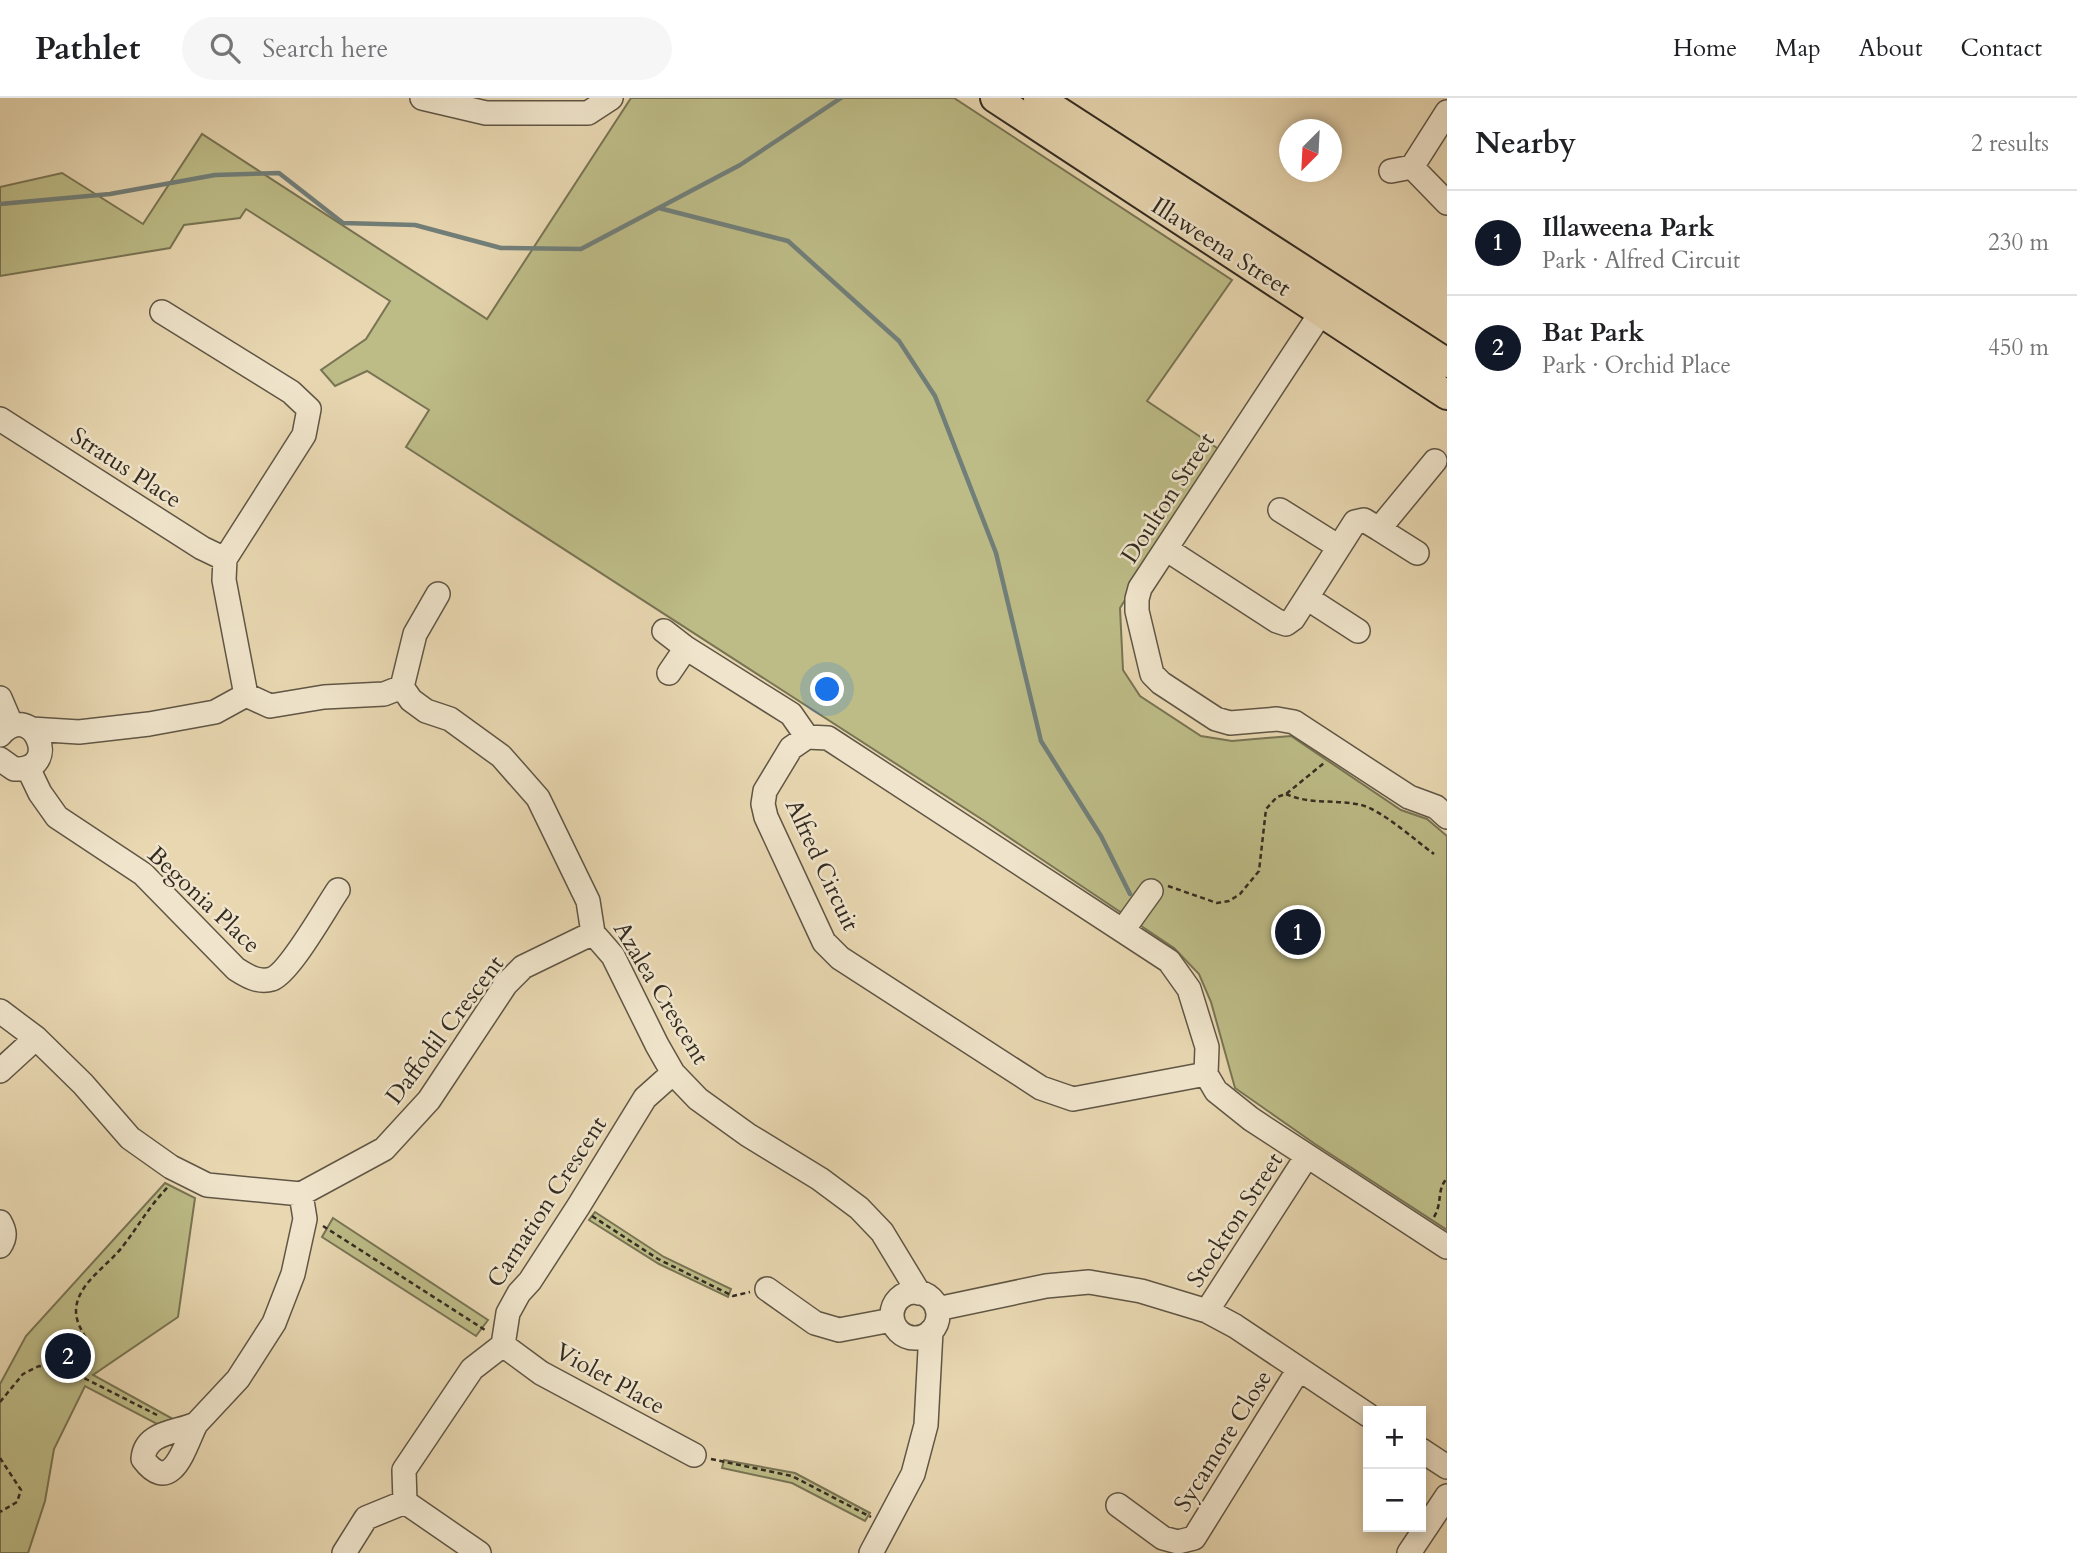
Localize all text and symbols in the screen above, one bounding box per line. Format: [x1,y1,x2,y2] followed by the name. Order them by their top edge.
[182,17,672,80] search box
[35,26,140,71] text: Pathlet
[206,29,244,67] icon: search
[262,31,388,66] text: Search here
[1673,32,1737,65] text: Home
[1775,32,1821,65] text: Map
[1859,32,1923,65] text: About
[1961,32,2042,65] text: Contact
[1279,119,1342,182] north arrow
[1475,123,1576,164] text: Nearby
[1971,128,2049,159] text: 2 results
[1145,190,1297,305] street label: Illaweena Street
[1542,210,1714,245] text: Illaweena Park
[1492,227,1504,258] text: 1
[1988,227,2049,258] text: 230 m
[1542,245,1740,276] text: Park · Alfred Circuit
[1542,315,1645,350] text: Bat Park
[1492,332,1504,363] text: 2
[1988,332,2049,363] text: 450 m
[1542,350,1731,381] text: Park · Orchid Place
[64,420,188,516] street label: Stratus Place
[1113,426,1223,570] street label: Doulton Street
[810,672,844,706] your location
[777,794,867,937] street label: Alfred Circuit
[140,839,268,961] street label: Begonia Place
[1275,906,1321,958] pin: 1
[605,915,717,1071] street label: Azalea Crescent
[378,948,512,1111] street label: Daffodil Crescent
[479,1110,615,1294] street label: Carnation Crescent
[1179,1146,1291,1294] street label: Stockton Street
[45,1330,91,1382] pin: 2
[549,1335,671,1423] street label: Violet Place
[1166,1364,1280,1518] street label: Sycamore Close
[1363,1406,1426,1532] map controls
[1363,1406,1426,1469] button: +
[1363,1469,1426,1532] button: −

